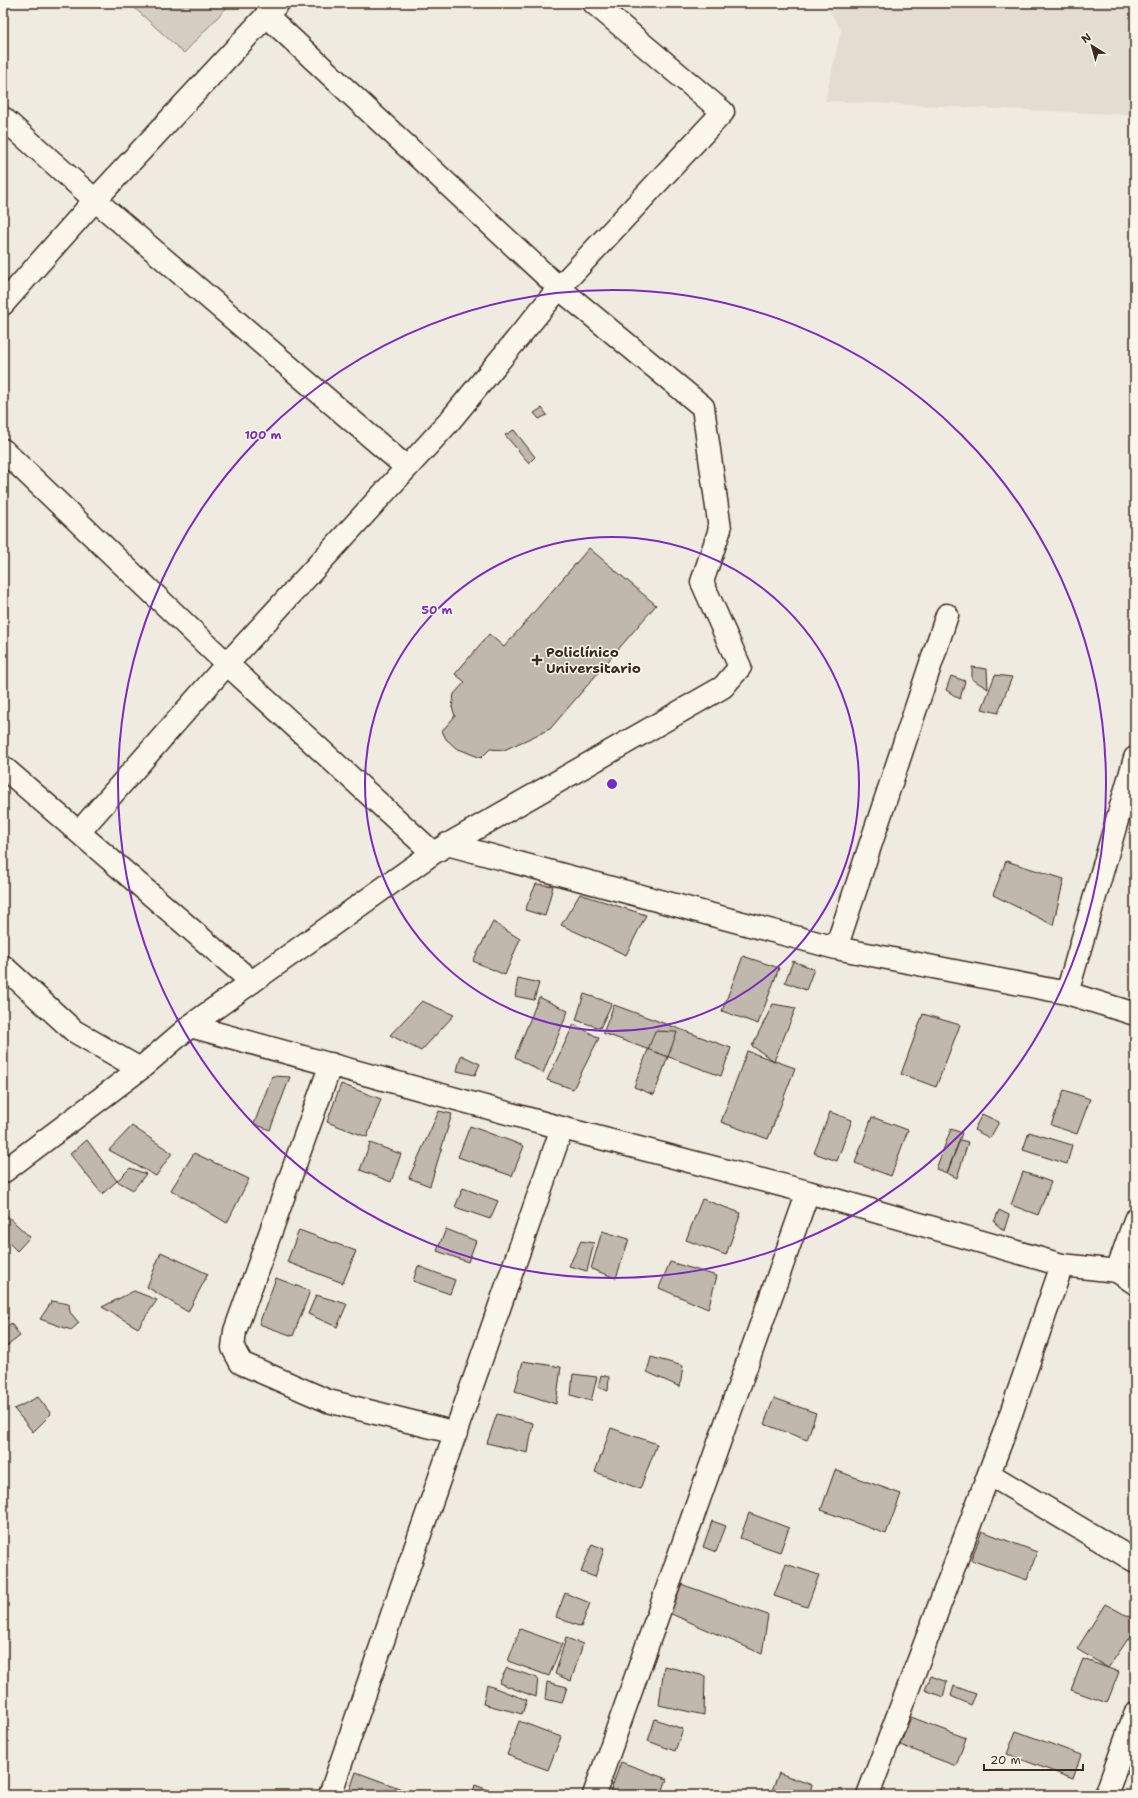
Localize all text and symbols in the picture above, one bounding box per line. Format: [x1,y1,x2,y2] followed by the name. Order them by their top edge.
[1072,26,1112,66] north arrow
[1078,30,1095,47] text: N
[245,427,282,443] text: 100 m
[422,602,453,618] text: 50 m
[546,643,641,677] place label: Policlínico Universitario
[531,654,543,666] marker: Policlínico Universitario
[605,777,619,791] centre of rings
[984,1746,1083,1772] scale bar
[990,1752,1021,1768] text: 20 m

